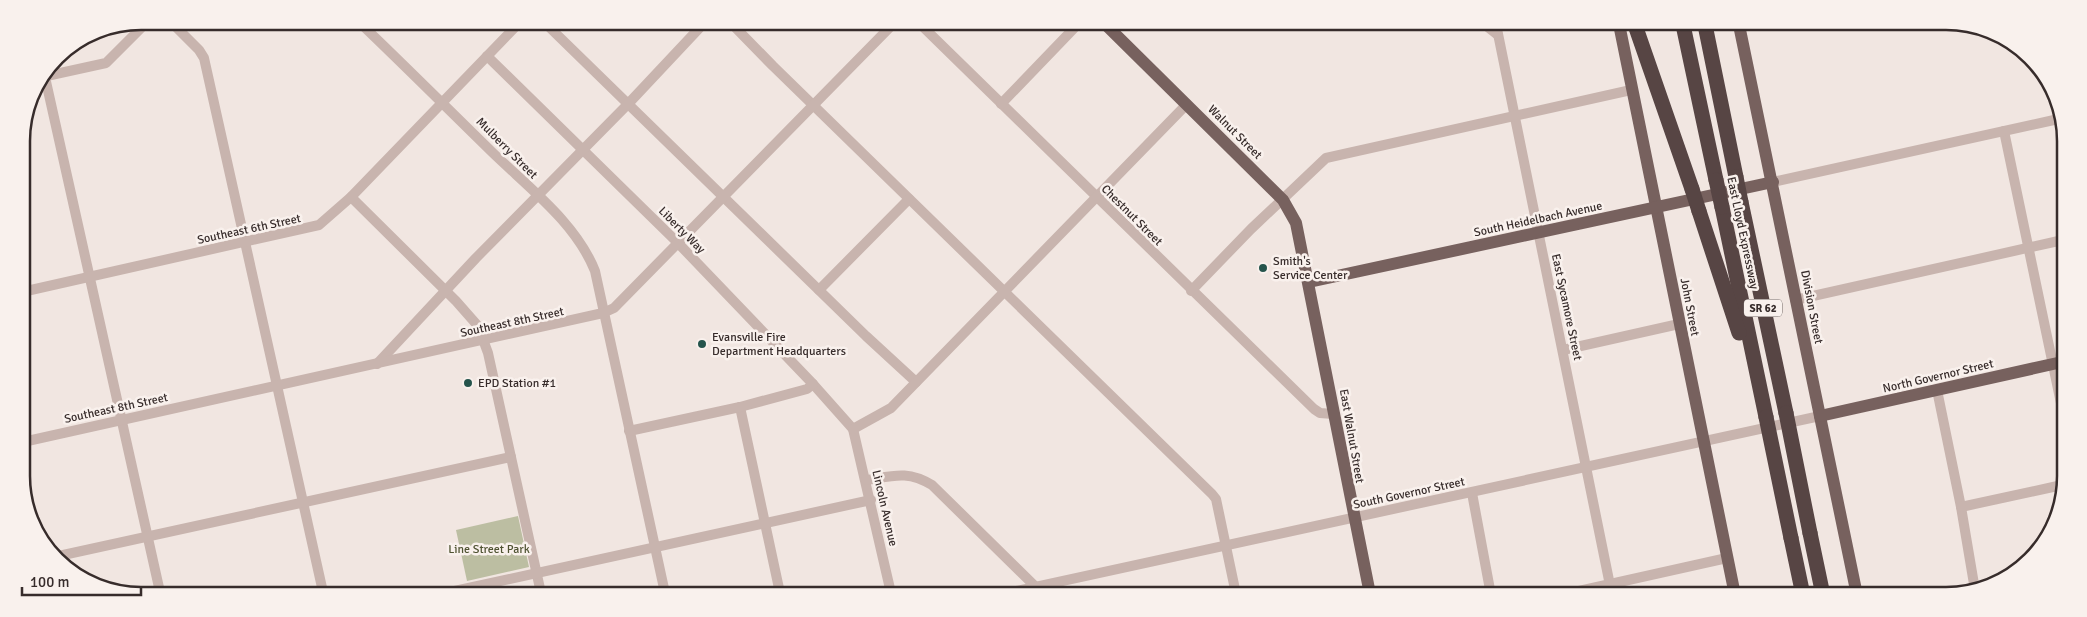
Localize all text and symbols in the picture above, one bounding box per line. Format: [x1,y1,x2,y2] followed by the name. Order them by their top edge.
[1204,102,1265,163] street label: Walnut Street
[473,114,541,182] street label: Mulberry Street
[1723,176,1762,291] street label: East Lloyd Expressway
[1098,182,1165,249] street label: Chestnut Street
[1473,199,1604,240] street label: South Heidelbach Avenue
[655,204,708,257] street label: Liberty Way
[196,211,302,248] street label: Southeast 6th Street
[1548,253,1585,362] street label: East Sycamore Street
[1273,254,1348,283] place label: Smith's Service Center
[1257,262,1269,274] marker: Smith's Service Center
[1797,269,1826,345] street label: Division Street
[1677,277,1702,337] street label: John Street
[1744,300,1782,316] road number: SR 62
[459,304,565,341] street label: Southeast 8th Street
[712,330,846,359] place label: Evansville Fire Department Headquarters
[696,338,708,350] marker: Evansville Fire Department Headquarters
[1881,356,1995,397] street label: North Governor Street
[478,376,556,391] place label: EPD Station #1
[462,377,474,389] marker: EPD Station #1
[1336,388,1367,484] street label: East Walnut Street
[63,390,169,427] street label: Southeast 8th Street
[868,468,901,548] street label: Lincoln Avenue
[1352,474,1466,513] street label: South Governor Street
[448,542,530,557] park label: Line Street Park
[22,564,141,596] scale bar
[30,573,70,591] text: 100 m

